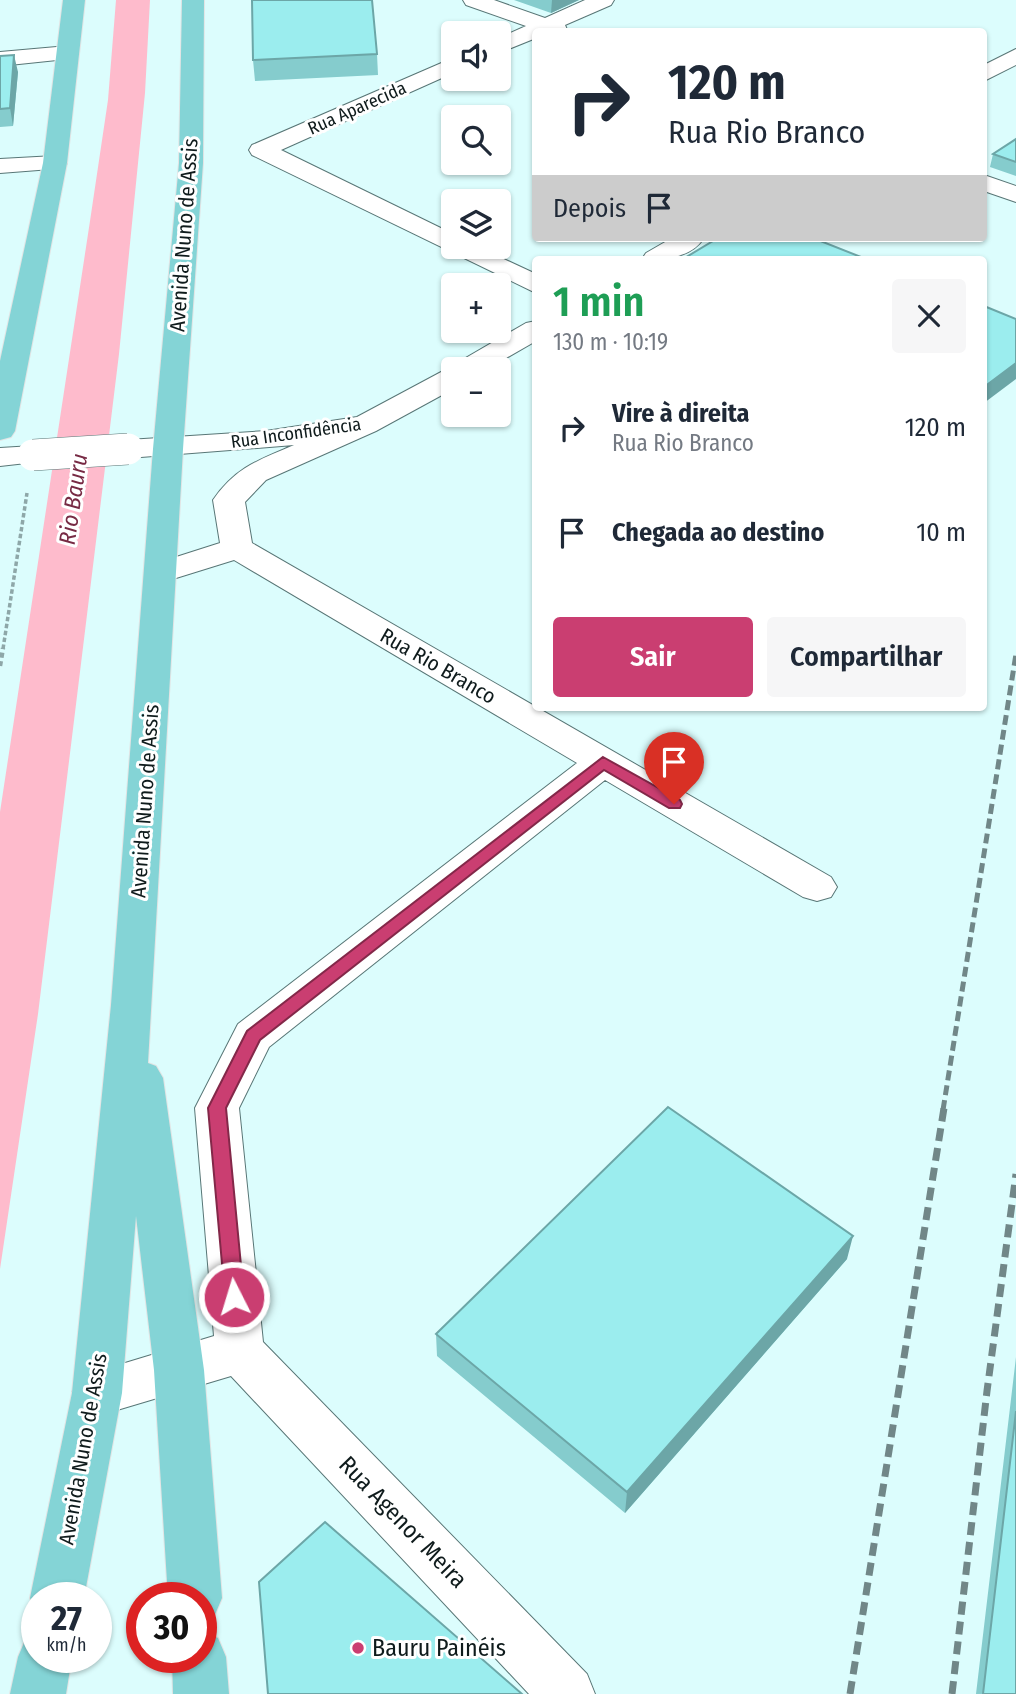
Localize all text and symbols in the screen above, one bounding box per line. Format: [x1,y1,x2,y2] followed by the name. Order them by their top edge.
[441,21,511,427] map controls
[441,21,511,91] button: sound
[668,53,786,112] text: 120 m
[553,56,644,147] icon: right
[304,76,410,139] street label: Rua Aparecida
[441,105,511,175] button: search
[668,113,865,151] text: Rua Rio Branco
[164,137,204,333] street label: Avenida Nuno de Assis
[441,189,511,259] button: layers
[640,189,678,227] icon: arrive
[553,193,626,224] text: Depois
[441,273,511,343] button: +
[553,277,644,327] text: 1 min
[892,279,966,353] button: close
[553,328,668,356] text: 130 m · 10:19
[441,357,511,427] button: −
[612,398,750,429] text: Vire à direita
[553,409,591,447] icon: right
[905,412,966,443] text: 120 m
[229,413,363,453] street label: Rua Inconfidência
[612,429,754,457] text: Rua Rio Branco
[53,452,93,546] water label: Rio Bauru
[553,514,591,552] icon: arrive
[612,517,824,548] text: Chegada ao destino
[916,517,966,548] text: 10 m
[553,617,753,697] button: Sair
[767,617,966,697] button: Compartilhar
[375,622,501,710] street label: Rua Rio Branco
[125,703,165,899] street label: Avenida Nuno de Assis
[644,732,704,804] pin
[655,743,693,781] icon: arrive
[197,1260,271,1334] position arrow
[53,1351,113,1547] street label: Avenida Nuno de Assis
[333,1450,473,1594] street label: Rua Agenor Meira
[126,1582,217,1673] speed limit sign: 30
[51,1597,82,1639] text: 27
[46,1634,87,1656] text: km/h
[372,1634,506,1662] place label: Bauru Painéis
[350,1640,366,1656] marker: Bauru Painéis

